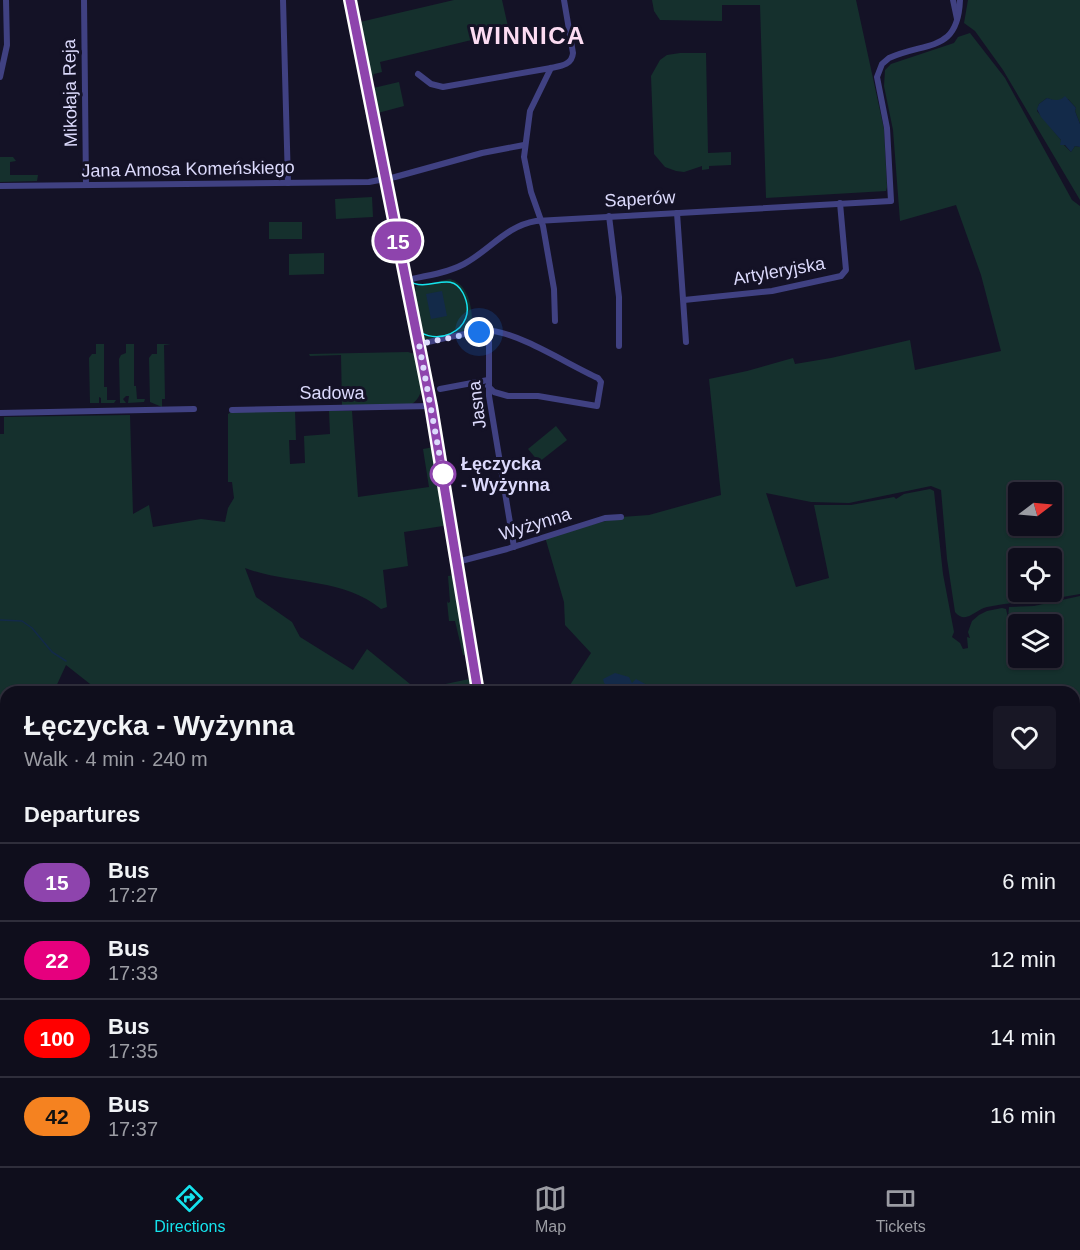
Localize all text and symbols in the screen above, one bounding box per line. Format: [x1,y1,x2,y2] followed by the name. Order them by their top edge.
[470,22,586,49] district label: WINNICA
[59,38,81,147] street label: Mikołaja Reja
[81,157,295,181] street label: Jana Amosa Komeńskiego
[604,187,677,211] street label: Saperów
[371,222,425,260] line badge: 15
[386,230,410,253] text: 15
[731,253,828,289] street label: Artyleryjska
[464,317,494,347] your location
[464,379,490,430] street label: Jasna
[299,383,366,403] street label: Sadowa
[461,454,551,495] place label: Łęczycka - Wyżynna
[430,461,456,487] marker: Łęczycka - Wyżynna
[1008,482,1062,536] north arrow
[1008,482,1062,668] map controls
[497,503,574,544] street label: Wyżynna
[1008,548,1062,602] button: locate
[1008,614,1062,668] button: layers
[993,706,1056,769] button: heart
[24,710,294,741] text: Łęczycka - Wyżynna
[24,748,208,770] text: Walk · 4 min · 240 m
[24,802,140,827] text: Departures
[108,858,150,883] text: Bus
[1002,869,1056,894] text: 6 min
[45,871,69,894] text: 15
[108,884,158,906] text: 17:27
[108,936,150,961] text: Bus
[990,947,1056,972] text: 12 min
[45,949,69,972] text: 22
[108,962,158,984] text: 17:33
[108,1014,150,1039] text: Bus
[990,1025,1056,1050] text: 14 min
[39,1027,75,1050] text: 100
[108,1040,158,1062] text: 17:35
[108,1092,150,1117] text: Bus
[990,1103,1056,1128] text: 16 min
[45,1105,69,1128] text: 42
[108,1118,158,1140] text: 17:37
[154,1182,225,1236] tab: Directions
[534,1182,567,1236] tab: Map
[876,1182,926,1236] tab: Tickets

